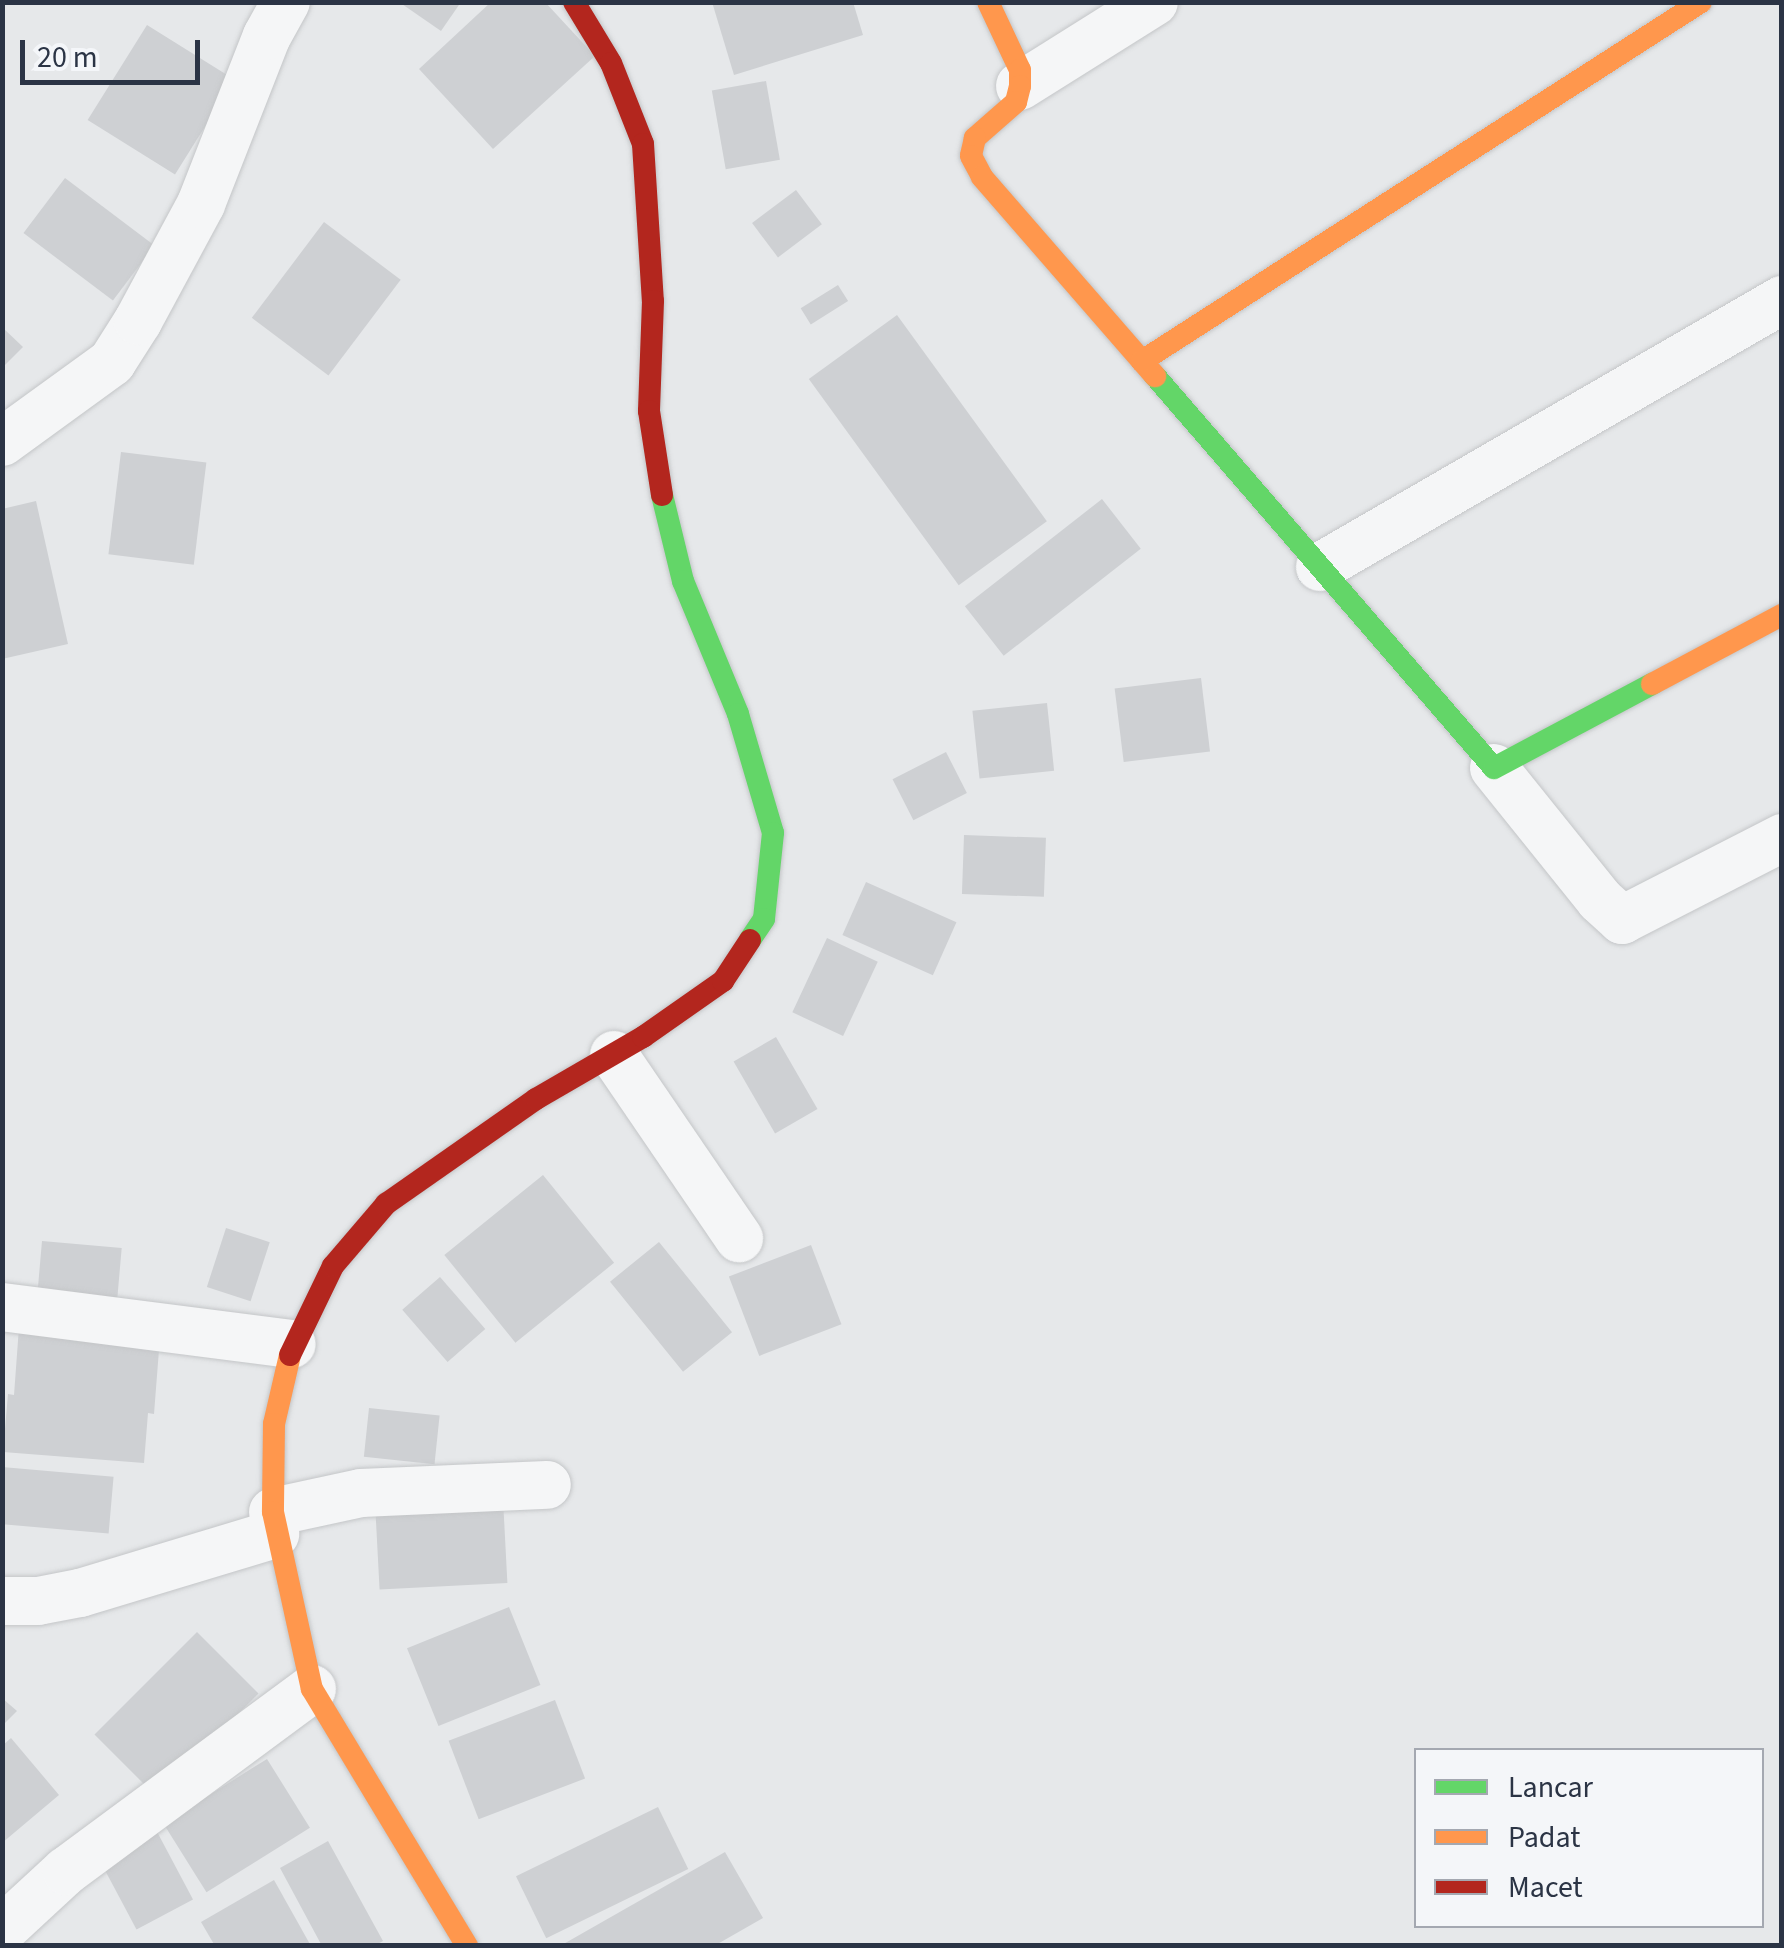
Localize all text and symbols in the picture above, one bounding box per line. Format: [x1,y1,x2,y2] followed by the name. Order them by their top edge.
[25,20,205,82] scale bar
[37,36,98,79] text: 20 m
[1414,1748,1764,1928] legend
[1508,1766,1593,1809] text: Lancar
[1508,1816,1580,1859] text: Padat
[1508,1866,1583,1909] text: Macet

